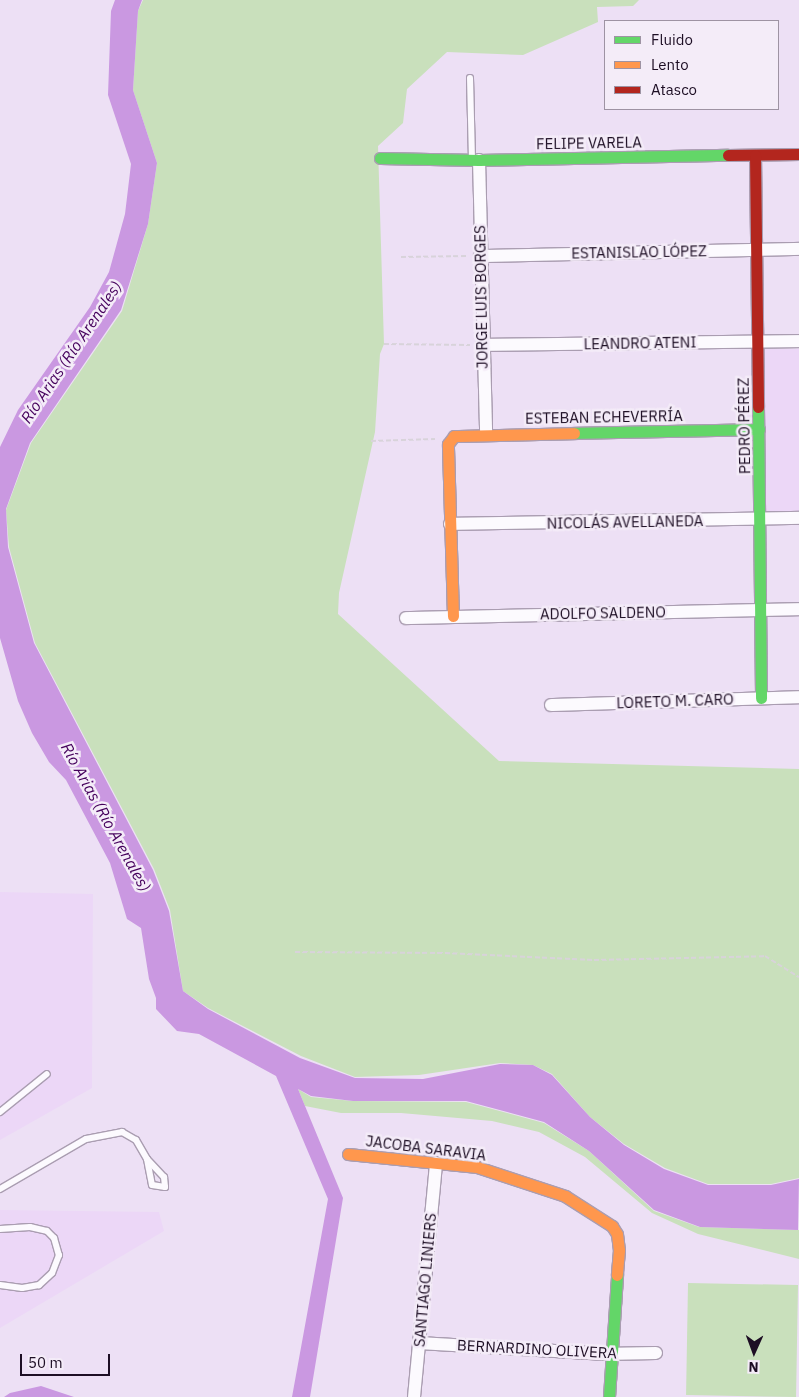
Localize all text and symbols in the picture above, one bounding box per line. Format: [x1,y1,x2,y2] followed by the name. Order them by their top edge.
[604,20,779,110] legend
[651,30,693,49] text: Fluido
[651,55,689,74] text: Lento
[651,80,697,99] text: Atasco
[536,133,642,153] street label: FELIPE VARELA
[471,225,491,369] street label: JORGE LUIS BORGES
[571,242,707,262] street label: ESTANISLAO LÓPEZ
[16,277,126,427] water label: Río Arias (Río Arenales)
[583,333,697,353] street label: LEANDRO ATENI
[734,378,754,474] street label: PEDRO PÉREZ
[525,407,683,427] street label: ESTEBAN ECHEVERRÍA
[547,512,703,532] street label: NICOLÁS AVELLANEDA
[540,603,666,623] street label: ADOLFO SALDENO
[616,690,734,712] street label: LORETO M. CARO
[57,739,155,895] water label: Río Arias (Río Arenales)
[365,1132,487,1164] street label: JACOBA SARAVIA
[410,1212,440,1348] street label: SANTIAGO LINIERS
[729,1327,779,1377] north arrow
[457,1336,617,1362] street label: BERNARDINO OLIVERA
[22,1344,112,1376] scale bar
[28,1353,63,1372] text: 50 m
[748,1358,759,1376] text: N

